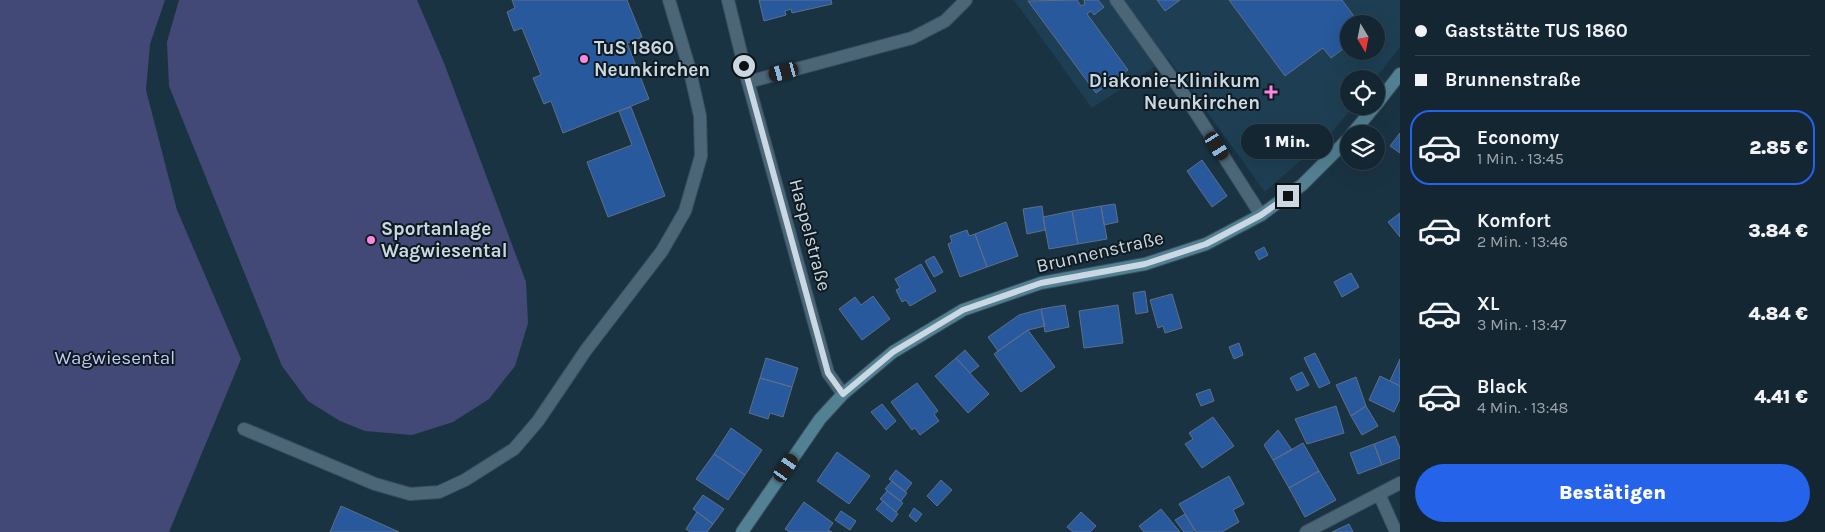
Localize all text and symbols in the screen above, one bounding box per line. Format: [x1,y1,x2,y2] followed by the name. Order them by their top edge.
[1340,15,1385,60] north arrow
[1340,15,1385,170] map controls
[1445,20,1628,42] text: Gaststätte TUS 1860
[594,37,710,81] place label: TuS 1860 Neunkirchen
[578,53,590,65] marker: TuS 1860 Neunkirchen
[733,55,755,77] route start
[767,61,800,83] car
[1445,69,1581,91] text: Brunnenstraße
[1089,70,1260,114] place label: Diakonie-Klinikum Neunkirchen
[1340,70,1385,115] button: locate
[1264,85,1278,99] marker: Diakonie-Klinikum Neunkirchen
[1242,124,1334,158] callout: 1 Min.
[1340,125,1385,170] button: layers
[1417,125,1462,170] icon: car
[1477,127,1559,149] text: Economy
[1202,129,1231,163] car
[1264,132,1310,151] text: 1 Min.
[1749,137,1808,159] text: 2.85 €
[1477,149,1564,168] text: 1 Min. · 13:45
[784,177,836,293] street label: Haspelstraße
[1277,185,1299,207] route end
[1417,208,1462,253] icon: car
[1477,210,1551,232] text: Komfort
[381,218,507,262] place label: Sportanlage Wagwiesental
[1748,220,1808,242] text: 3.84 €
[1034,227,1166,277] street label: Brunnenstraße
[1477,232,1568,251] text: 2 Min. · 13:46
[365,234,377,246] marker: Sportanlage Wagwiesental
[1417,291,1462,336] icon: car
[1477,293,1499,315] text: XL
[1749,303,1808,325] text: 4.84 €
[1477,315,1566,334] text: 3 Min. · 13:47
[55,347,175,369] park label: Wagwiesental
[1417,374,1462,419] icon: car
[1477,376,1528,398] text: Black
[1754,386,1808,408] text: 4.41 €
[1477,398,1568,417] text: 4 Min. · 13:48
[771,451,800,485] car
[1415,464,1810,522] button: Bestätigen

